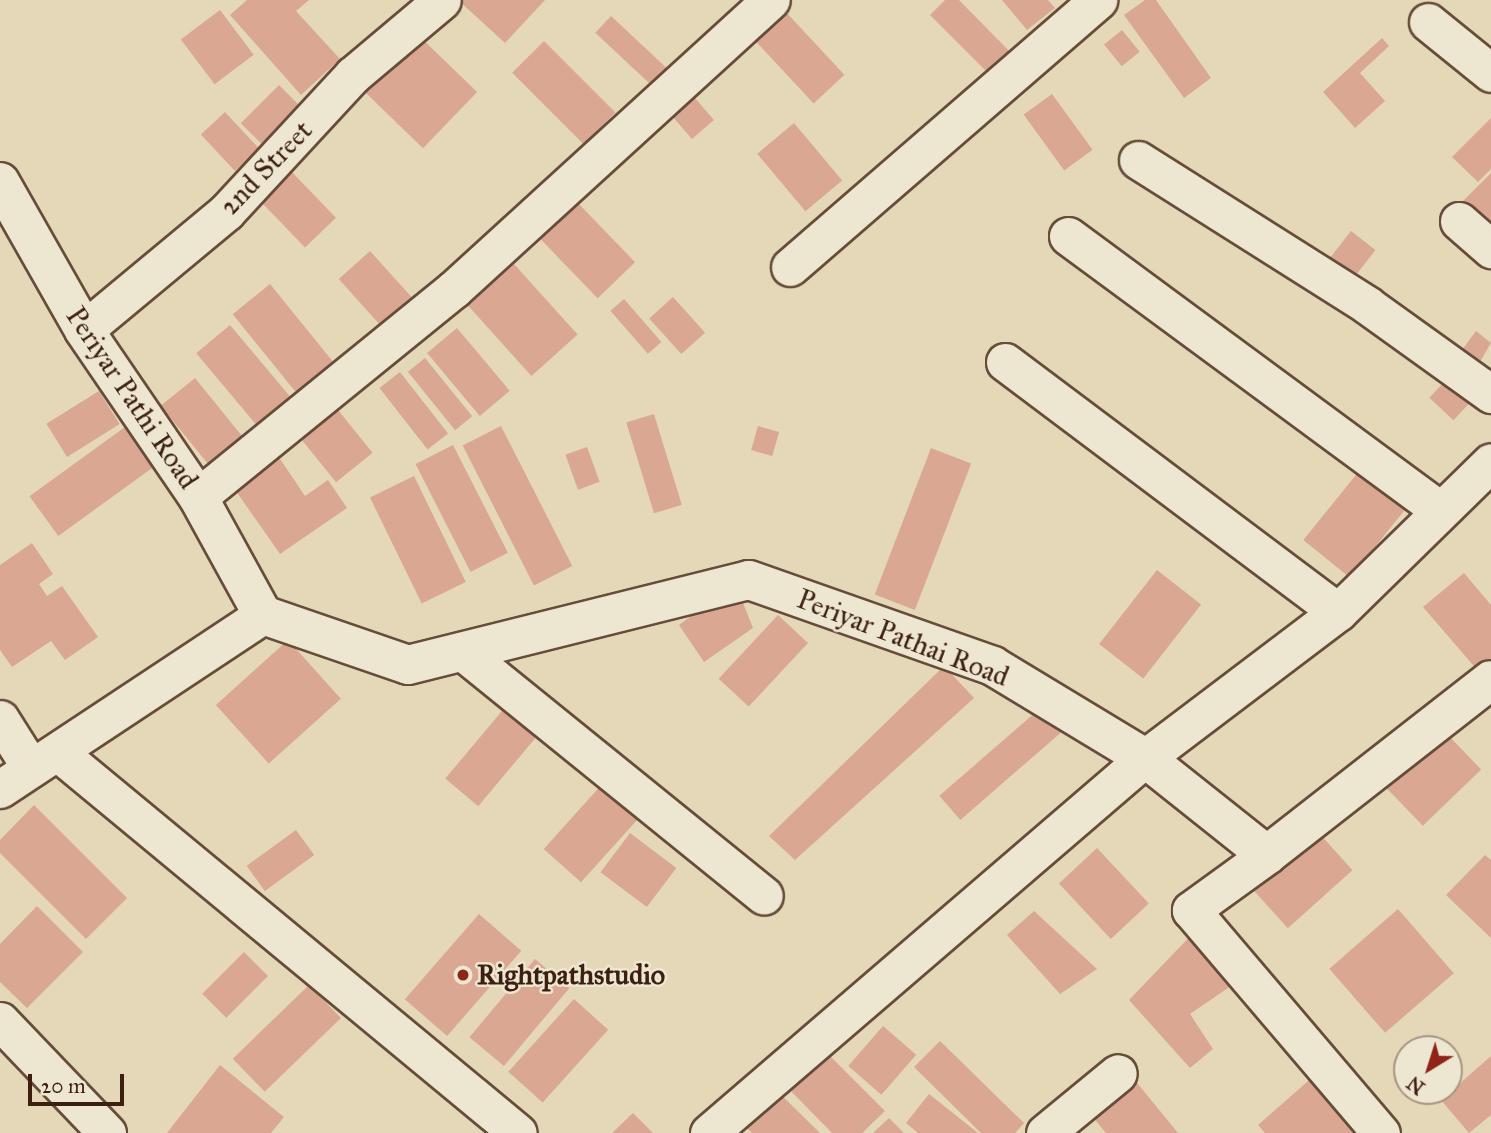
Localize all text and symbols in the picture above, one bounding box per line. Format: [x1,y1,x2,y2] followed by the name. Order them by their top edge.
[213,114,319,222] street label: 2nd Street
[59,301,205,495] street label: Periyar Pathi Road
[792,582,1014,694] street label: Periyar Pathai Road
[477,958,665,992] place label: Rightpathstudio
[455,967,471,983] marker: Rightpathstudio
[1393,1035,1463,1105] north arrow
[32,1060,128,1104] scale bar
[1403,1071,1429,1099] text: N
[41,1073,86,1099] text: 20 m

